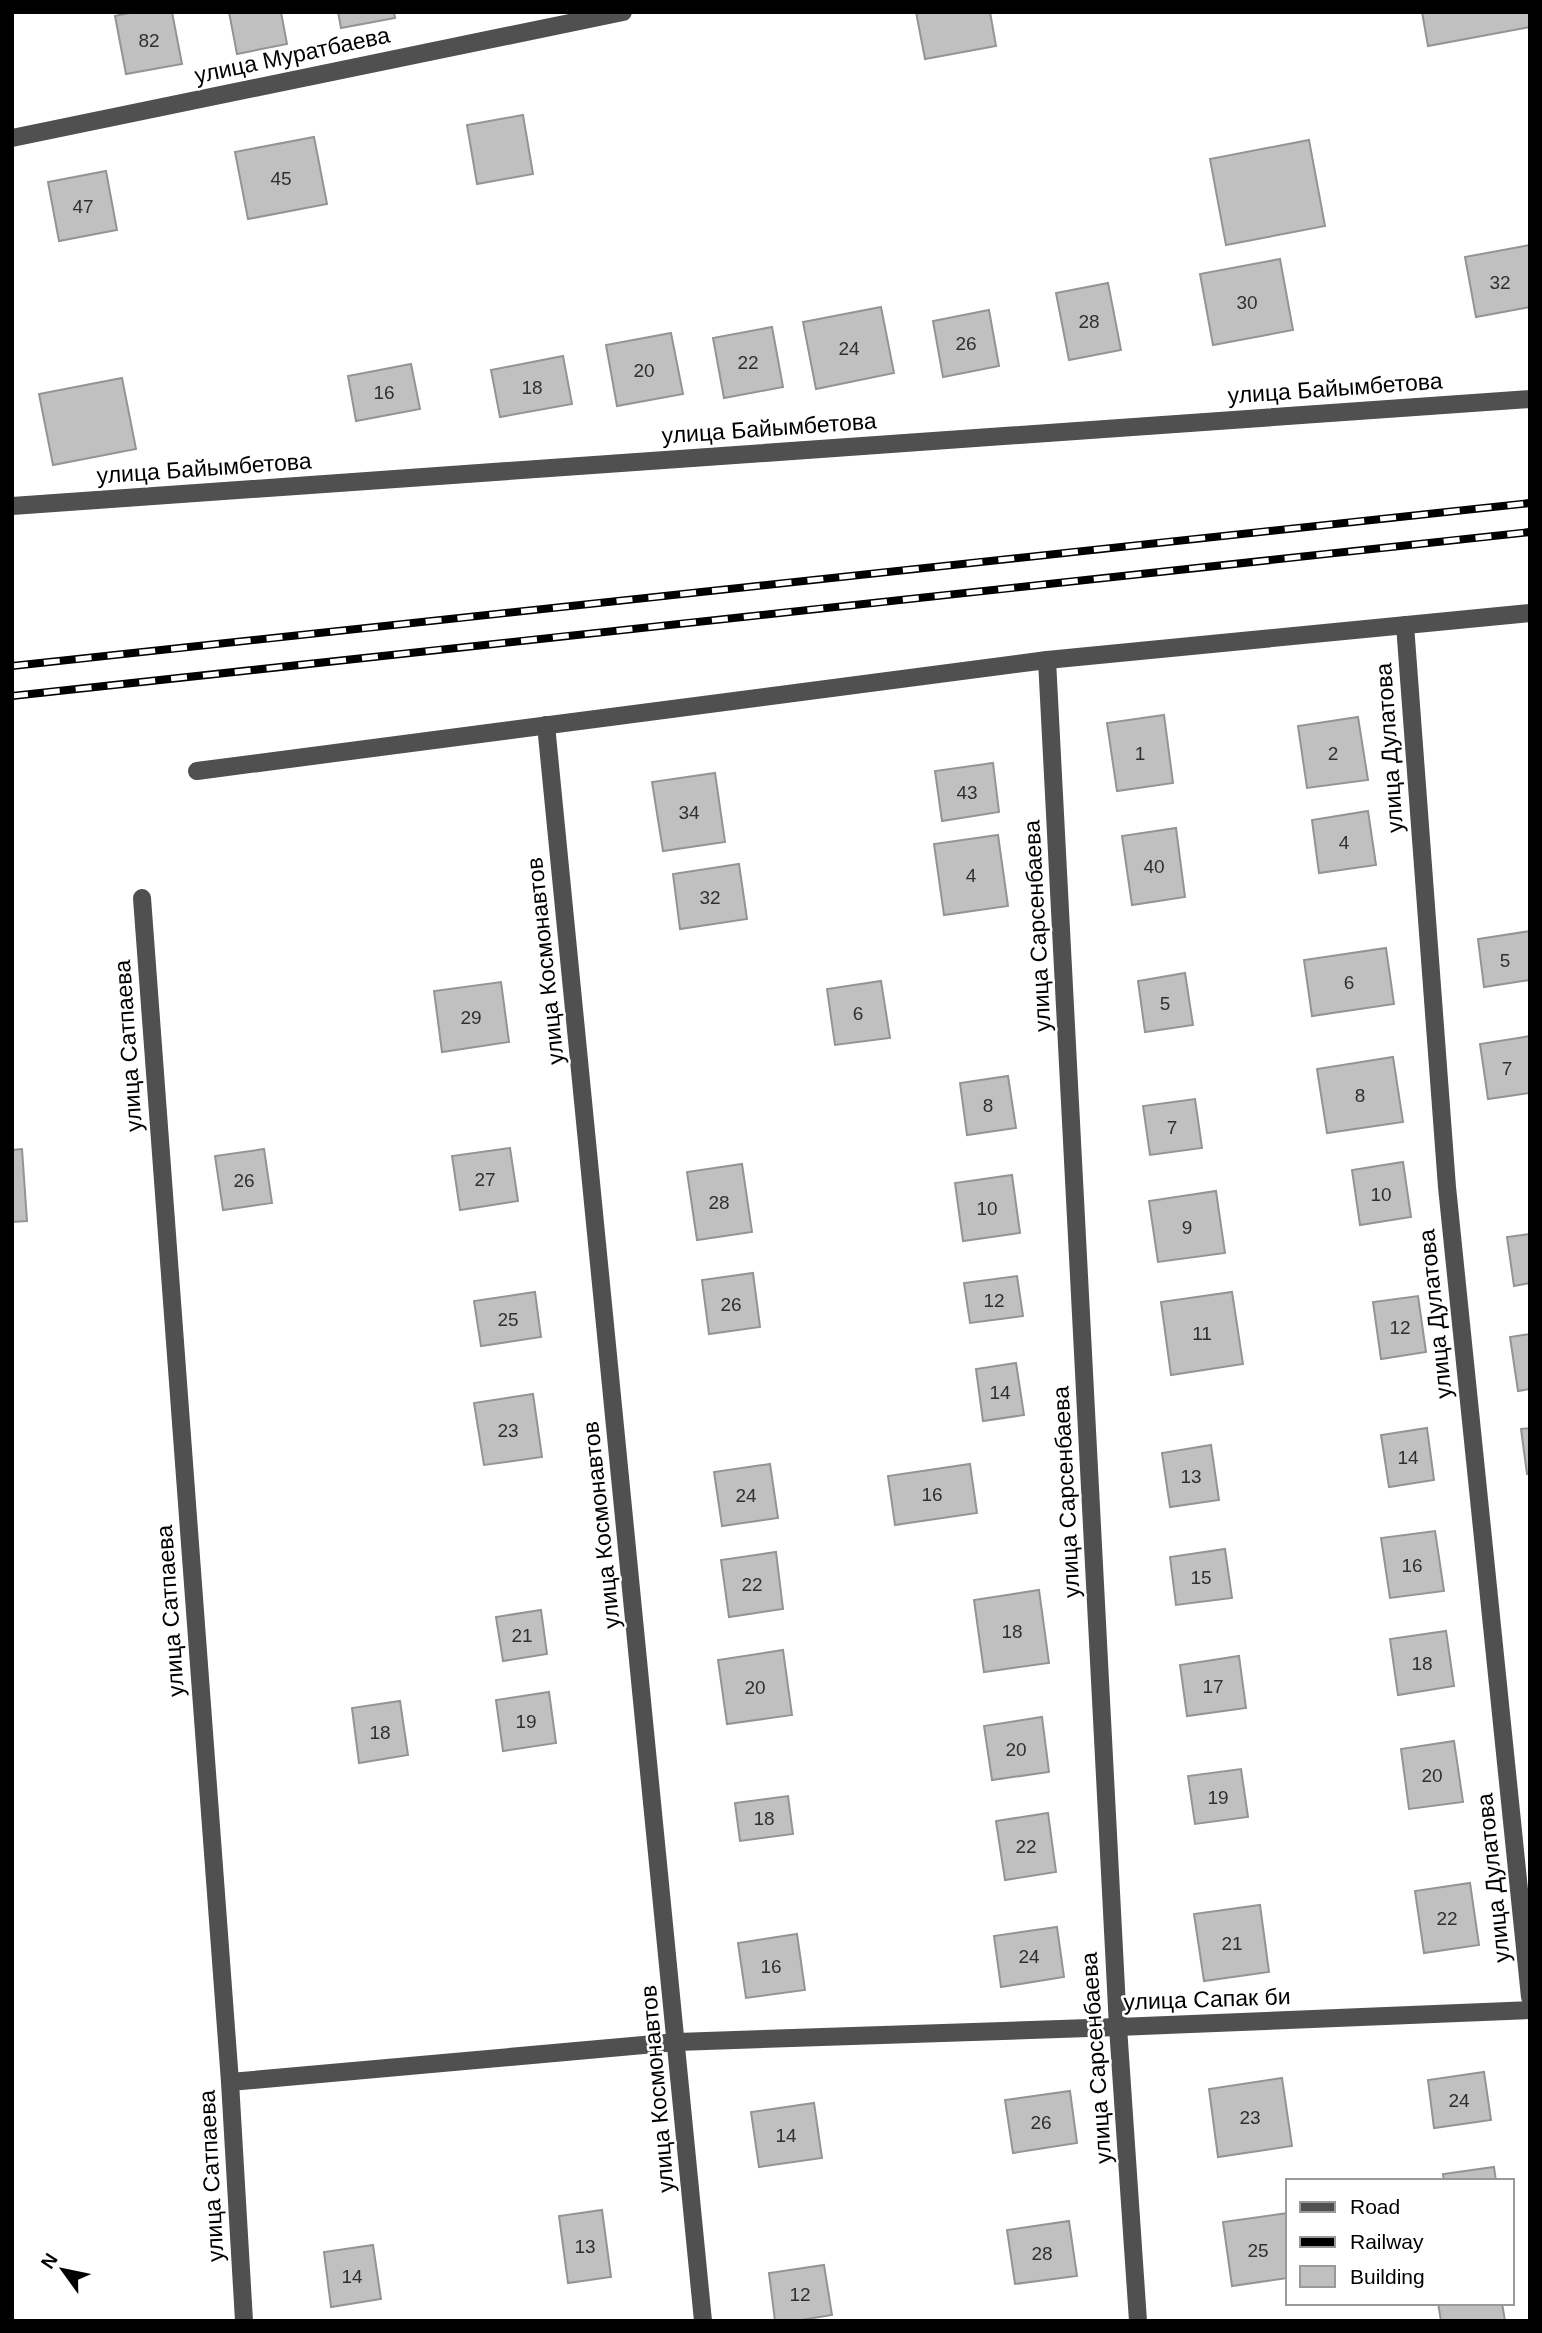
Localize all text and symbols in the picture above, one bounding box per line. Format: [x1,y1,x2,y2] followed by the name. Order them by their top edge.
[192,22,392,88] street label: улица Муратбаева
[138,30,160,51] house number: 82
[270,168,292,189] house number: 45
[72,196,94,217] house number: 47
[1489,272,1511,293] house number: 32
[1236,292,1258,313] house number: 30
[1078,311,1100,332] house number: 28
[955,333,977,354] house number: 26
[838,338,860,359] house number: 24
[737,352,759,373] house number: 22
[633,360,655,381] house number: 20
[1227,368,1443,408] street label: улица Байымбетова
[521,377,543,398] house number: 18
[373,382,395,403] house number: 16
[661,408,877,448] street label: улица Байымбетова
[96,448,312,488] street label: улица Байымбетова
[1370,662,1408,834] street label: улица Дулатова
[1135,743,1145,764] house number: 1
[1328,743,1338,764] house number: 2
[956,782,978,803] house number: 43
[678,802,700,823] house number: 34
[1018,819,1056,1033] street label: улица Сарсенбаева
[1339,832,1350,853] house number: 4
[521,856,569,1066] street label: улица Космонавтов
[1143,856,1165,877] house number: 40
[966,865,977,886] house number: 4
[699,887,721,908] house number: 32
[1500,950,1510,971] house number: 5
[109,959,147,1133] street label: улица Сатпаева
[1344,972,1354,993] house number: 6
[1160,993,1170,1014] house number: 5
[853,1003,863,1024] house number: 6
[460,1007,482,1028] house number: 29
[1502,1058,1512,1079] house number: 7
[1355,1085,1365,1106] house number: 8
[983,1095,993,1116] house number: 8
[1167,1117,1177,1138] house number: 7
[474,1169,496,1190] house number: 27
[233,1170,255,1191] house number: 26
[1370,1184,1392,1205] house number: 10
[708,1192,730,1213] house number: 28
[976,1198,998,1219] house number: 10
[1182,1217,1192,1238] house number: 9
[1413,1228,1457,1400] street label: улица Дулатова
[983,1290,1005,1311] house number: 12
[720,1294,742,1315] house number: 26
[497,1309,519,1330] house number: 25
[1389,1317,1411,1338] house number: 12
[1192,1323,1212,1344] house number: 11
[989,1382,1011,1403] house number: 14
[1047,1385,1085,1599] street label: улица Сарсенбаева
[497,1420,519,1441] house number: 23
[577,1420,625,1630] street label: улица Космонавтов
[1397,1447,1419,1468] house number: 14
[1180,1466,1202,1487] house number: 13
[921,1484,943,1505] house number: 16
[735,1485,757,1506] house number: 24
[151,1524,189,1698] street label: улица Сатпаева
[1401,1555,1423,1576] house number: 16
[1190,1567,1212,1588] house number: 15
[741,1574,763,1595] house number: 22
[1001,1621,1023,1642] house number: 18
[511,1625,533,1646] house number: 21
[1411,1653,1433,1674] house number: 18
[1202,1676,1224,1697] house number: 17
[744,1677,766,1698] house number: 20
[515,1711,537,1732] house number: 19
[369,1722,391,1743] house number: 18
[1005,1739,1027,1760] house number: 20
[1421,1765,1443,1786] house number: 20
[1207,1787,1229,1808] house number: 19
[1471,1792,1515,1964] street label: улица Дулатова
[753,1808,775,1829] house number: 18
[1015,1836,1037,1857] house number: 22
[1436,1908,1458,1929] house number: 22
[1221,1933,1243,1954] house number: 21
[1018,1946,1040,1967] house number: 24
[1076,1951,1116,2165] street label: улица Сарсенбаева
[760,1956,782,1977] house number: 16
[1123,1983,1291,2015] street label: улица Сапак би
[635,1984,679,2194] street label: улица Космонавтов
[194,2089,228,2263] street label: улица Сатпаева
[1448,2090,1470,2111] house number: 24
[1239,2107,1261,2128] house number: 23
[1030,2112,1052,2133] house number: 26
[775,2125,797,2146] house number: 14
[1286,2179,1514,2305] legend
[1350,2195,1400,2218] text: Road
[1350,2230,1424,2253] text: Railway
[28,2235,98,2305] north arrow
[574,2236,596,2257] house number: 13
[1247,2240,1269,2261] house number: 25
[1031,2243,1053,2264] house number: 28
[37,2250,62,2272] text: N
[1350,2265,1425,2288] text: Building
[341,2266,363,2287] house number: 14
[789,2284,811,2305] house number: 12

